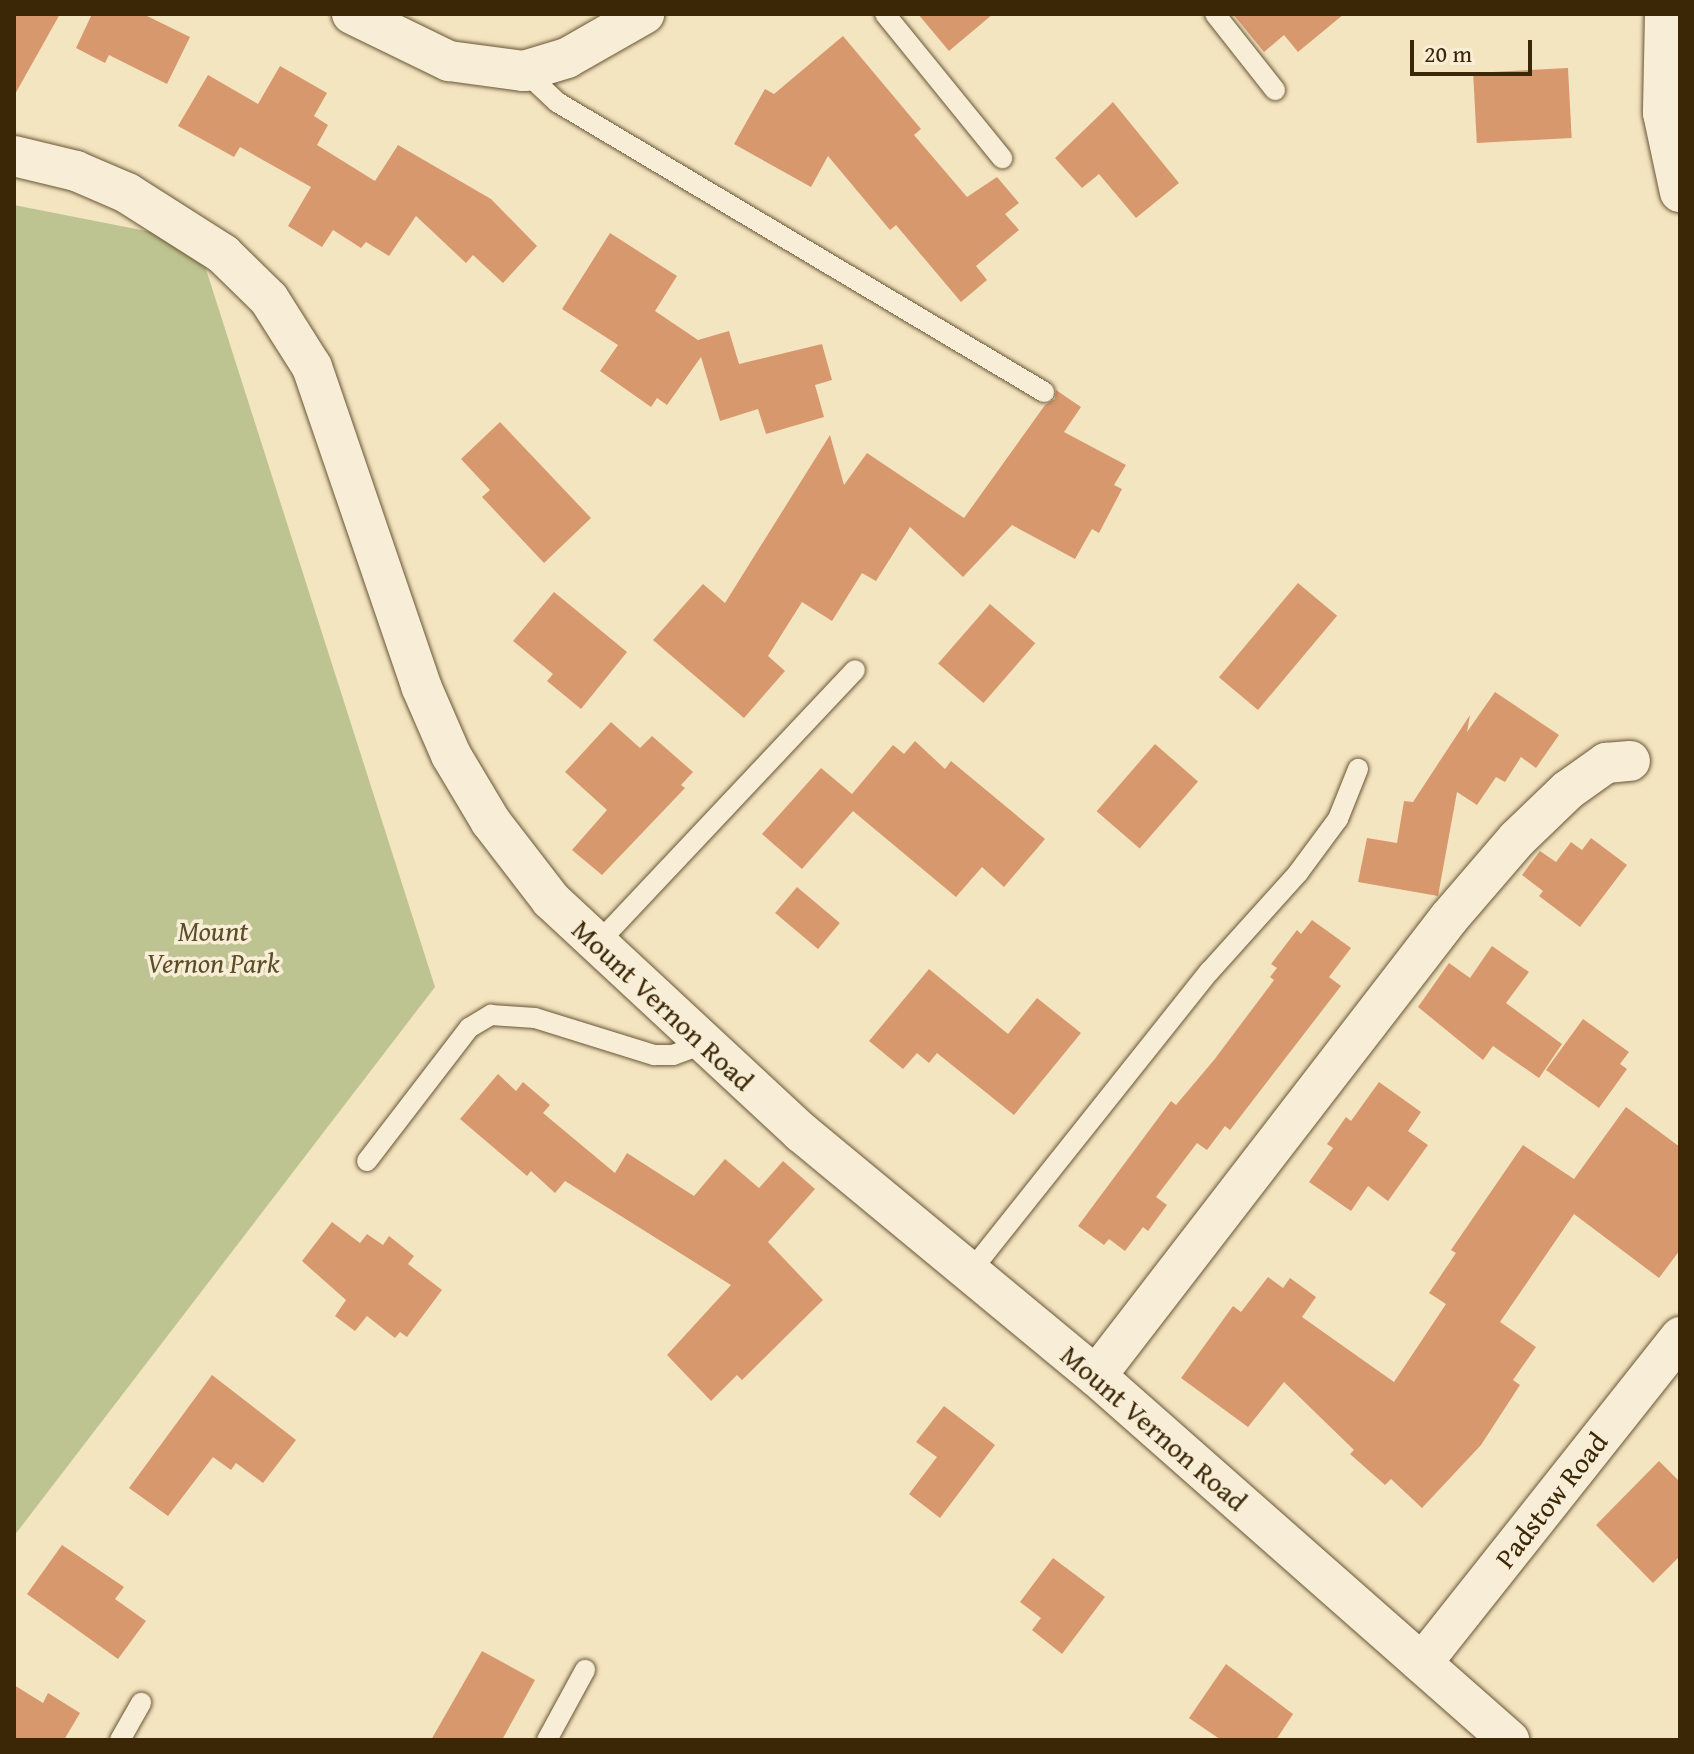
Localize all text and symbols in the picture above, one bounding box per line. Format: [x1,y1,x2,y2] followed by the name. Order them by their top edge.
[1414,24,1536,74] scale bar
[1424,36,1472,71] text: 20 m
[565,912,761,1098] street label: Mount Vernon Road
[147,914,279,980] park label: Mount Vernon Park
[1054,1338,1254,1518] street label: Mount Vernon Road
[1488,1426,1614,1574] street label: Padstow Road

